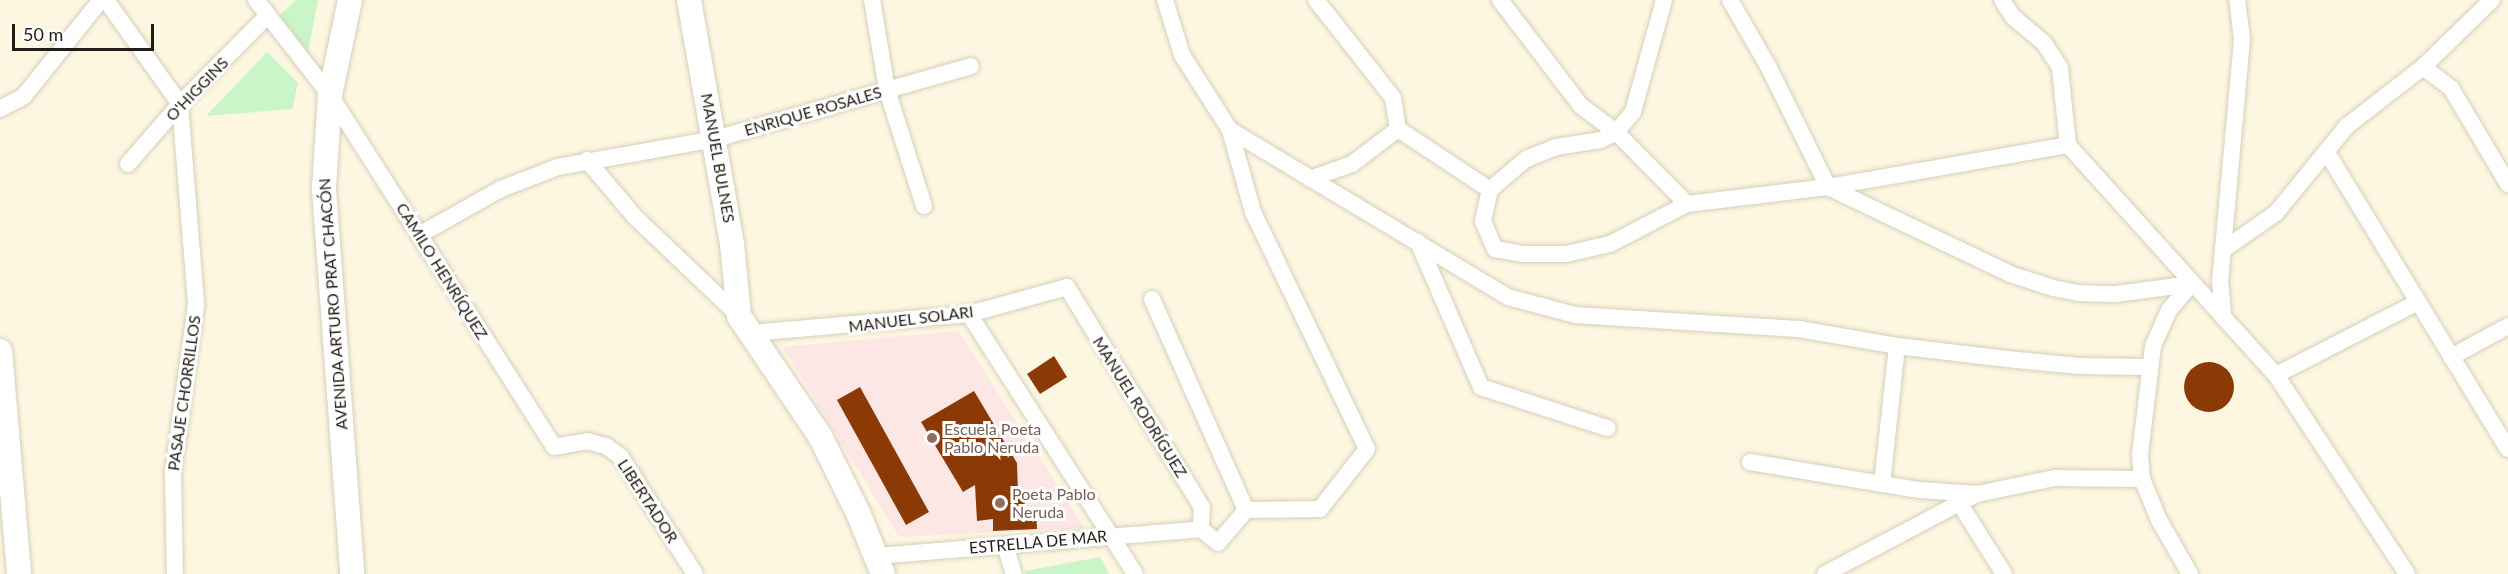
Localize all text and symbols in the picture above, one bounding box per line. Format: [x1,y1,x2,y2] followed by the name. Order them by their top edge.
[15,12,158,50] scale bar
[23,23,63,45] text: 50 m
[162,53,232,125] street label: O'HIGGINS
[742,82,884,140] street label: ENRIQUE ROSALES
[697,91,739,225] street label: MANUEL BULNES
[315,177,351,431] street label: AVENIDA ARTURO PRAT CHACÓN
[392,199,492,343] street label: CAMILO HENRÍQUEZ
[847,302,975,336] street label: MANUEL SOLARI
[164,314,204,472] street label: PASAJE CHORRILLOS
[1089,333,1191,481] street label: MANUEL RODRÍGUEZ
[944,419,1041,457] place label: Escuela Poeta Pablo Neruda
[925,431,939,445] marker: Escuela Poeta Pablo Neruda
[614,455,682,547] street label: LIBERTADOR
[1012,484,1096,522] place label: Poeta Pablo Neruda
[993,496,1007,510] marker: Poeta Pablo Neruda
[968,526,1108,558] street label: ESTRELLA DE MAR

